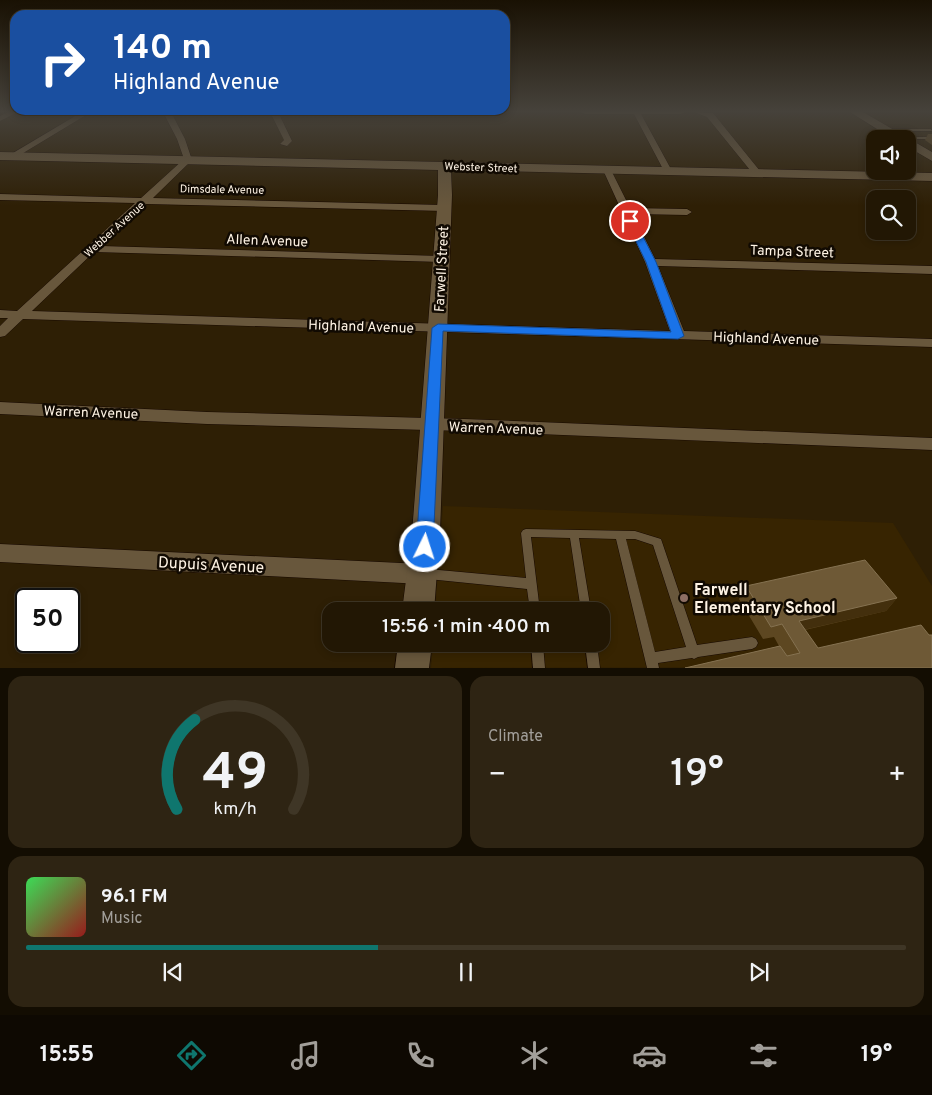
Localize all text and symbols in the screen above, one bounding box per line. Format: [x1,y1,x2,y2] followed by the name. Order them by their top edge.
[113,27,212,71] text: 140 m
[30,30,95,95] icon: right
[113,70,279,97] text: Highland Avenue
[866,130,916,240] map controls
[866,130,916,180] button: sound
[444,160,518,176] street label: Webster Street
[180,182,264,198] street label: Dimsdale Avenue
[866,190,916,240] button: search
[81,199,148,261] street label: Webber Avenue
[609,200,651,242] pin
[616,207,644,235] icon: arrive
[432,226,453,313] street label: Farwell Street
[226,232,308,251] street label: Allen Avenue
[750,243,834,262] street label: Tampa Street
[308,317,414,338] street label: Highland Avenue
[713,329,819,350] street label: Highland Avenue
[43,403,138,424] street label: Warren Avenue
[448,419,543,440] street label: Warren Avenue
[398,520,450,572] position arrow
[157,553,264,579] street label: Dupuis Avenue
[694,581,836,619] place label: Farwell Elementary School
[15,588,80,653] speed limit sign: 50
[678,592,690,604] marker: Farwell Elementary School
[382,615,550,639] text: 15:56 · 1 min · 400 m
[488,727,543,747] text: Climate
[202,742,268,808] text: 49
[670,751,724,800] text: 19°
[488,758,506,794] text: −
[888,758,906,794] text: +
[213,798,257,821] text: km/h
[101,885,168,909] text: 96.1 FM
[101,909,142,929] text: Music
[159,958,187,986] icon: previous
[452,958,480,986] icon: pause
[745,958,773,986] icon: next
[174,1038,209,1073] icon: directions
[288,1038,323,1073] icon: music
[403,1038,438,1073] icon: phone
[517,1038,552,1073] icon: climate
[632,1038,667,1073] icon: car
[746,1038,781,1073] icon: filters
[40,1042,94,1069] text: 15:55
[861,1042,892,1069] text: 19°

